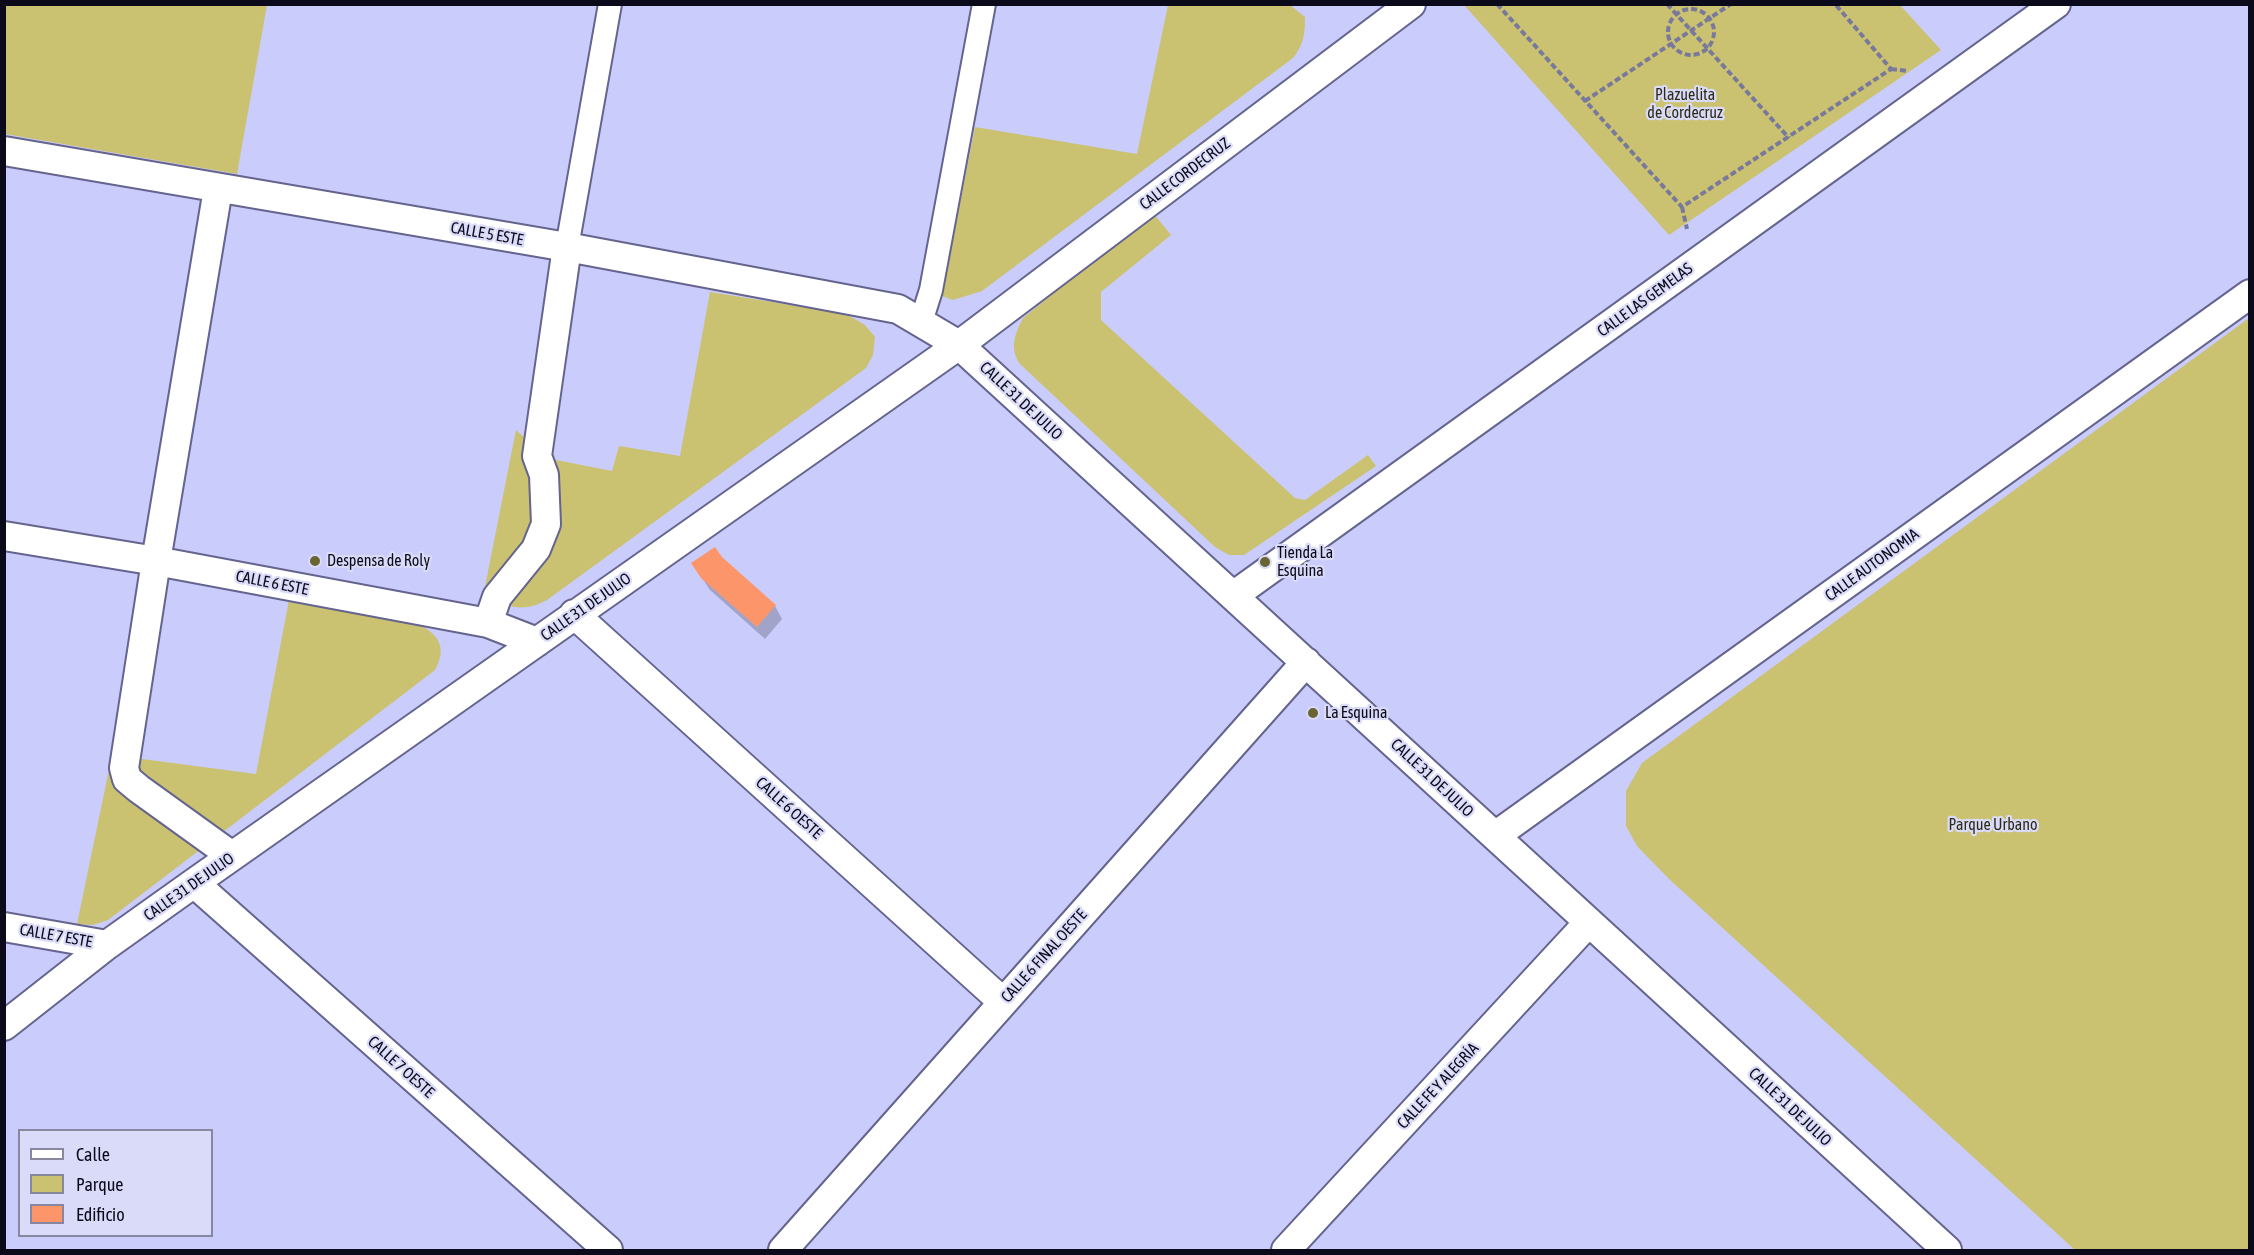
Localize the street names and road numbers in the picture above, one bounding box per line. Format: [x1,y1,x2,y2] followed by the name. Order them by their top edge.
[1136,134,1234,214] street label: CALLE CORDECRUZ
[449,218,525,250] street label: CALLE 5 ESTE
[1594,259,1696,341] street label: CALLE LAS GEMELAS
[976,358,1066,444] street label: CALLE 31 DE JULIO
[1821,525,1923,605] street label: CALLE AUTONOMIA
[234,567,310,599] street label: CALLE 6 ESTE
[537,569,635,645] street label: CALLE 31 DE JULIO
[1387,735,1477,821] street label: CALLE 31 DE JULIO
[752,773,826,843] street label: CALLE 6 OESTE
[140,849,238,925] street label: CALLE 31 DE JULIO
[997,905,1091,1007] street label: CALLE 6 FINAL OESTE
[18,920,94,952] street label: CALLE 7 ESTE
[364,1032,438,1102] street label: CALLE 7 OESTE
[1393,1039,1483,1133] street label: CALLE FE Y ALEGRÍA
[1745,1064,1835,1150] street label: CALLE 31 DE JULIO

